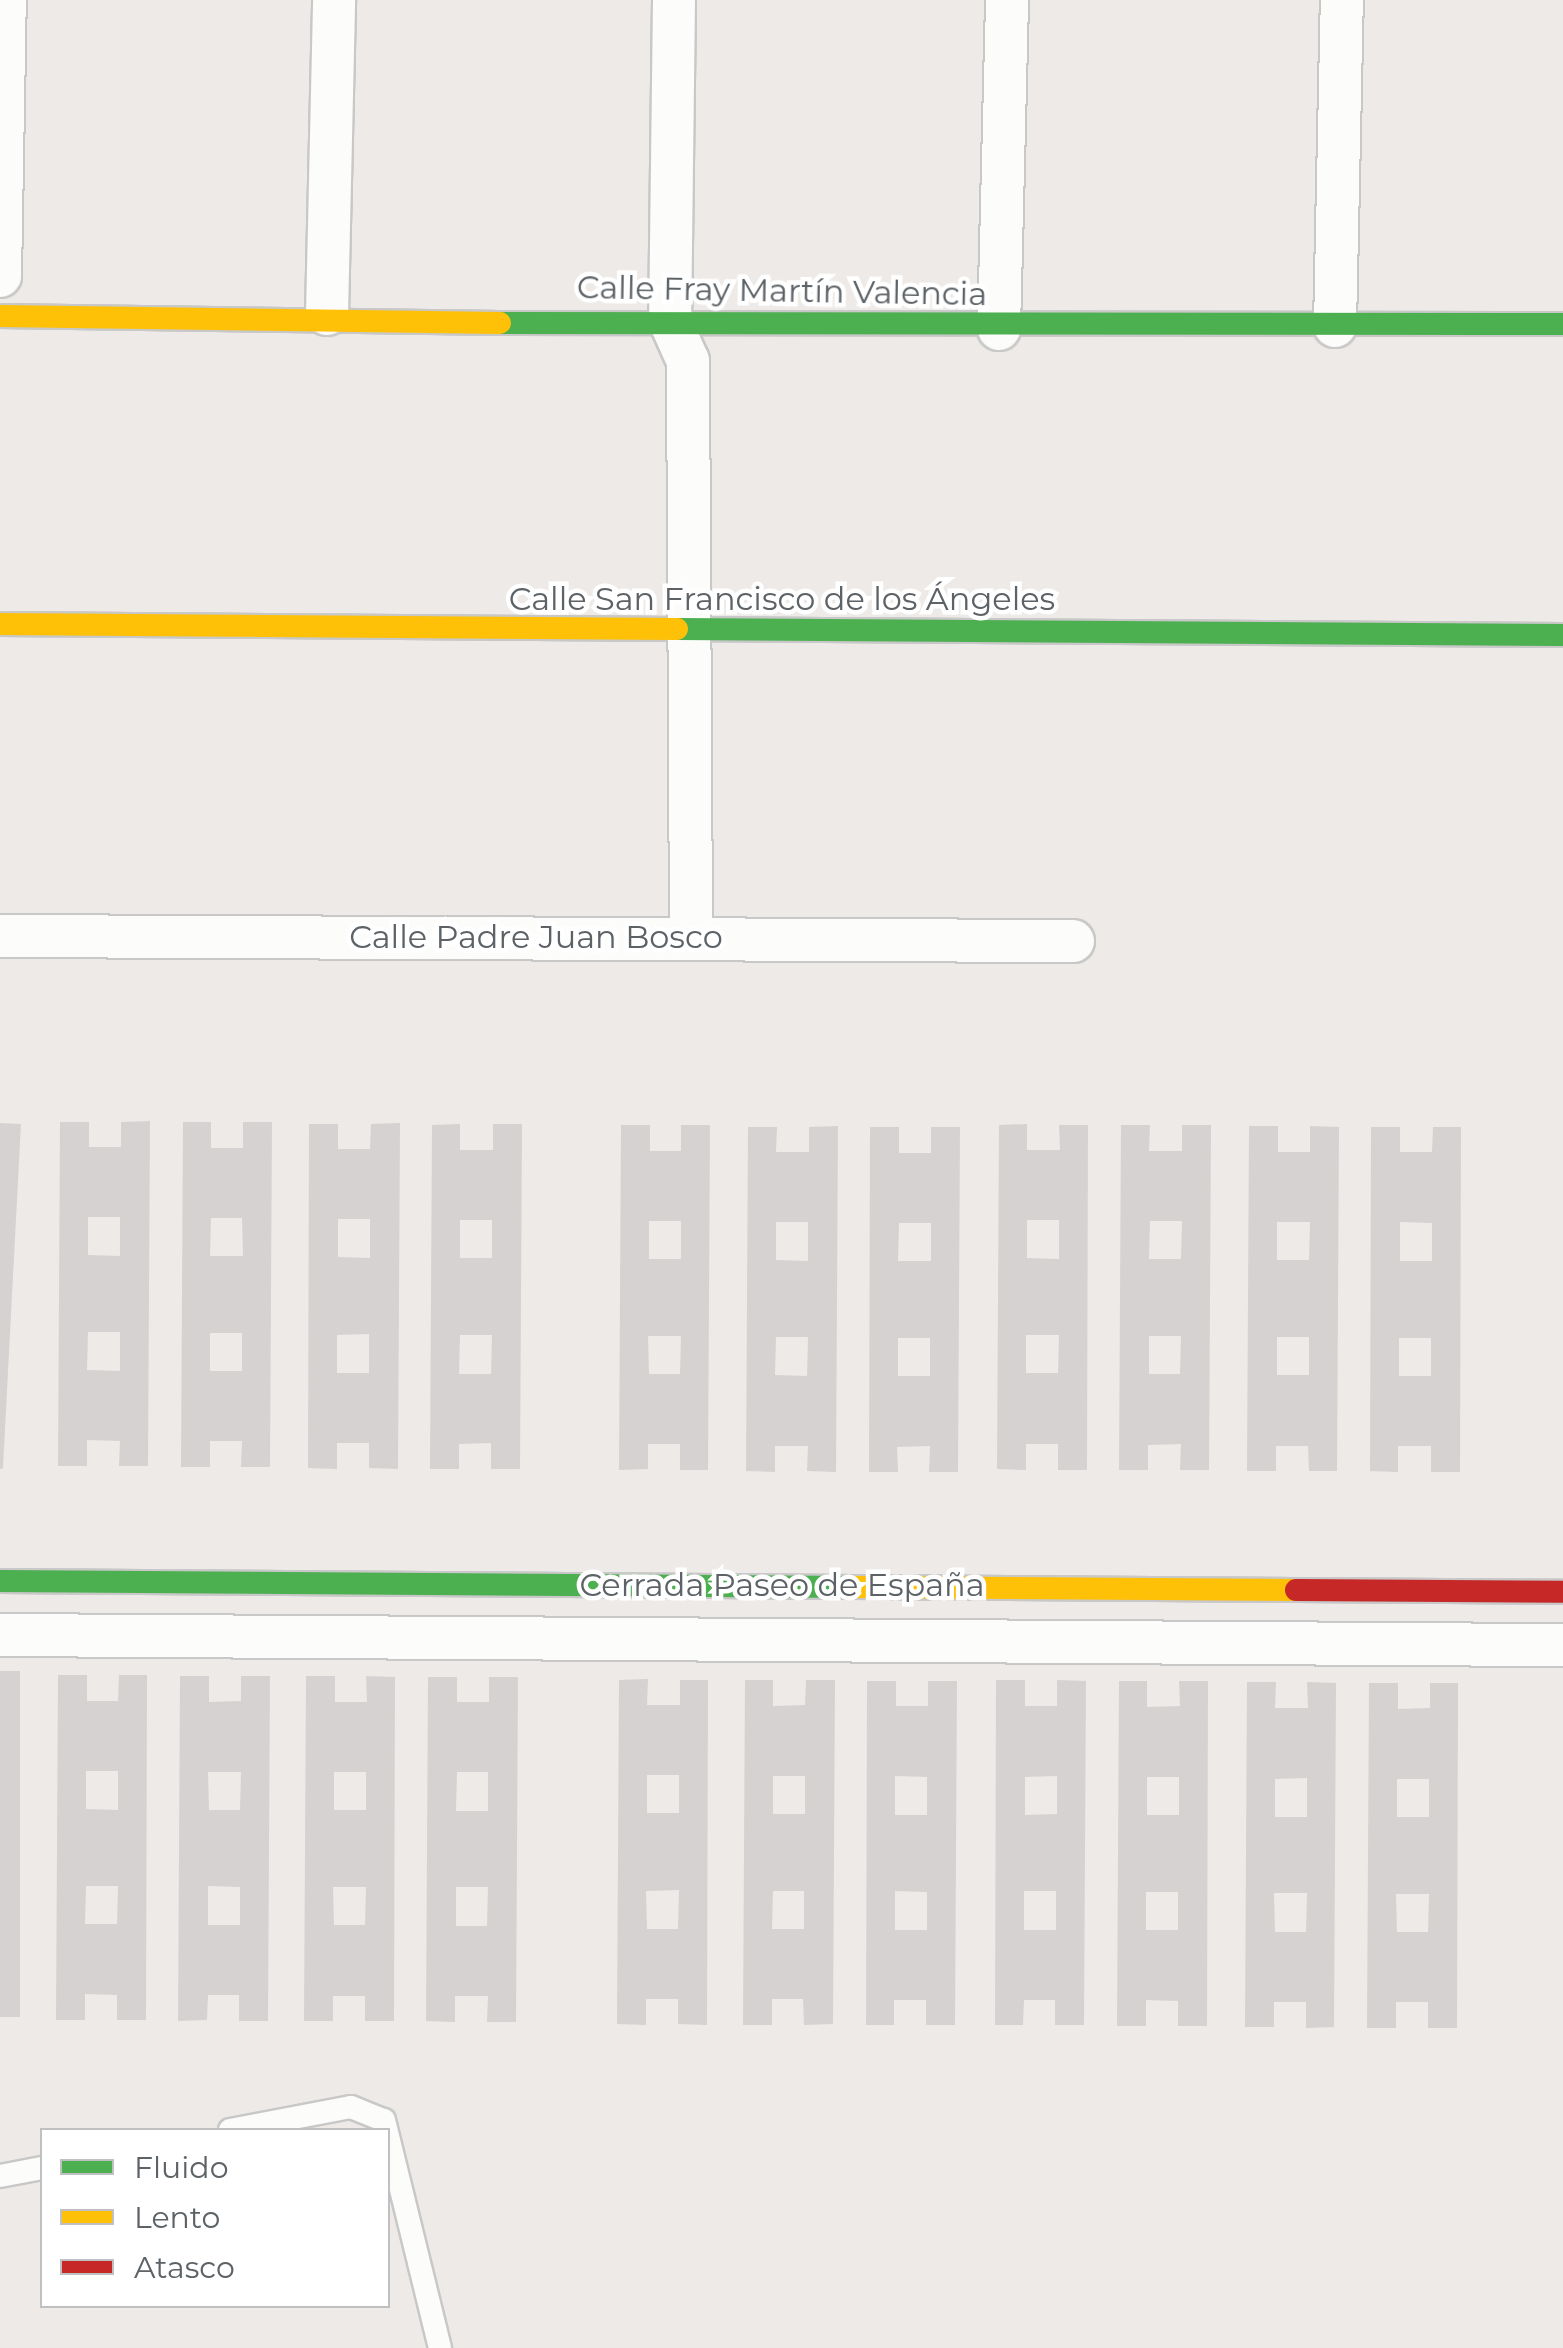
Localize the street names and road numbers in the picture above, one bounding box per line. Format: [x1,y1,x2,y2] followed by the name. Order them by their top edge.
[577,268,987,314] street label: Calle Fray Martín Valencia
[509,580,1055,618] street label: Calle San Francisco de los Ángeles
[349,918,723,956] street label: Calle Padre Juan Bosco
[579,1566,985,1604] street label: Cerrada Paseo de España

